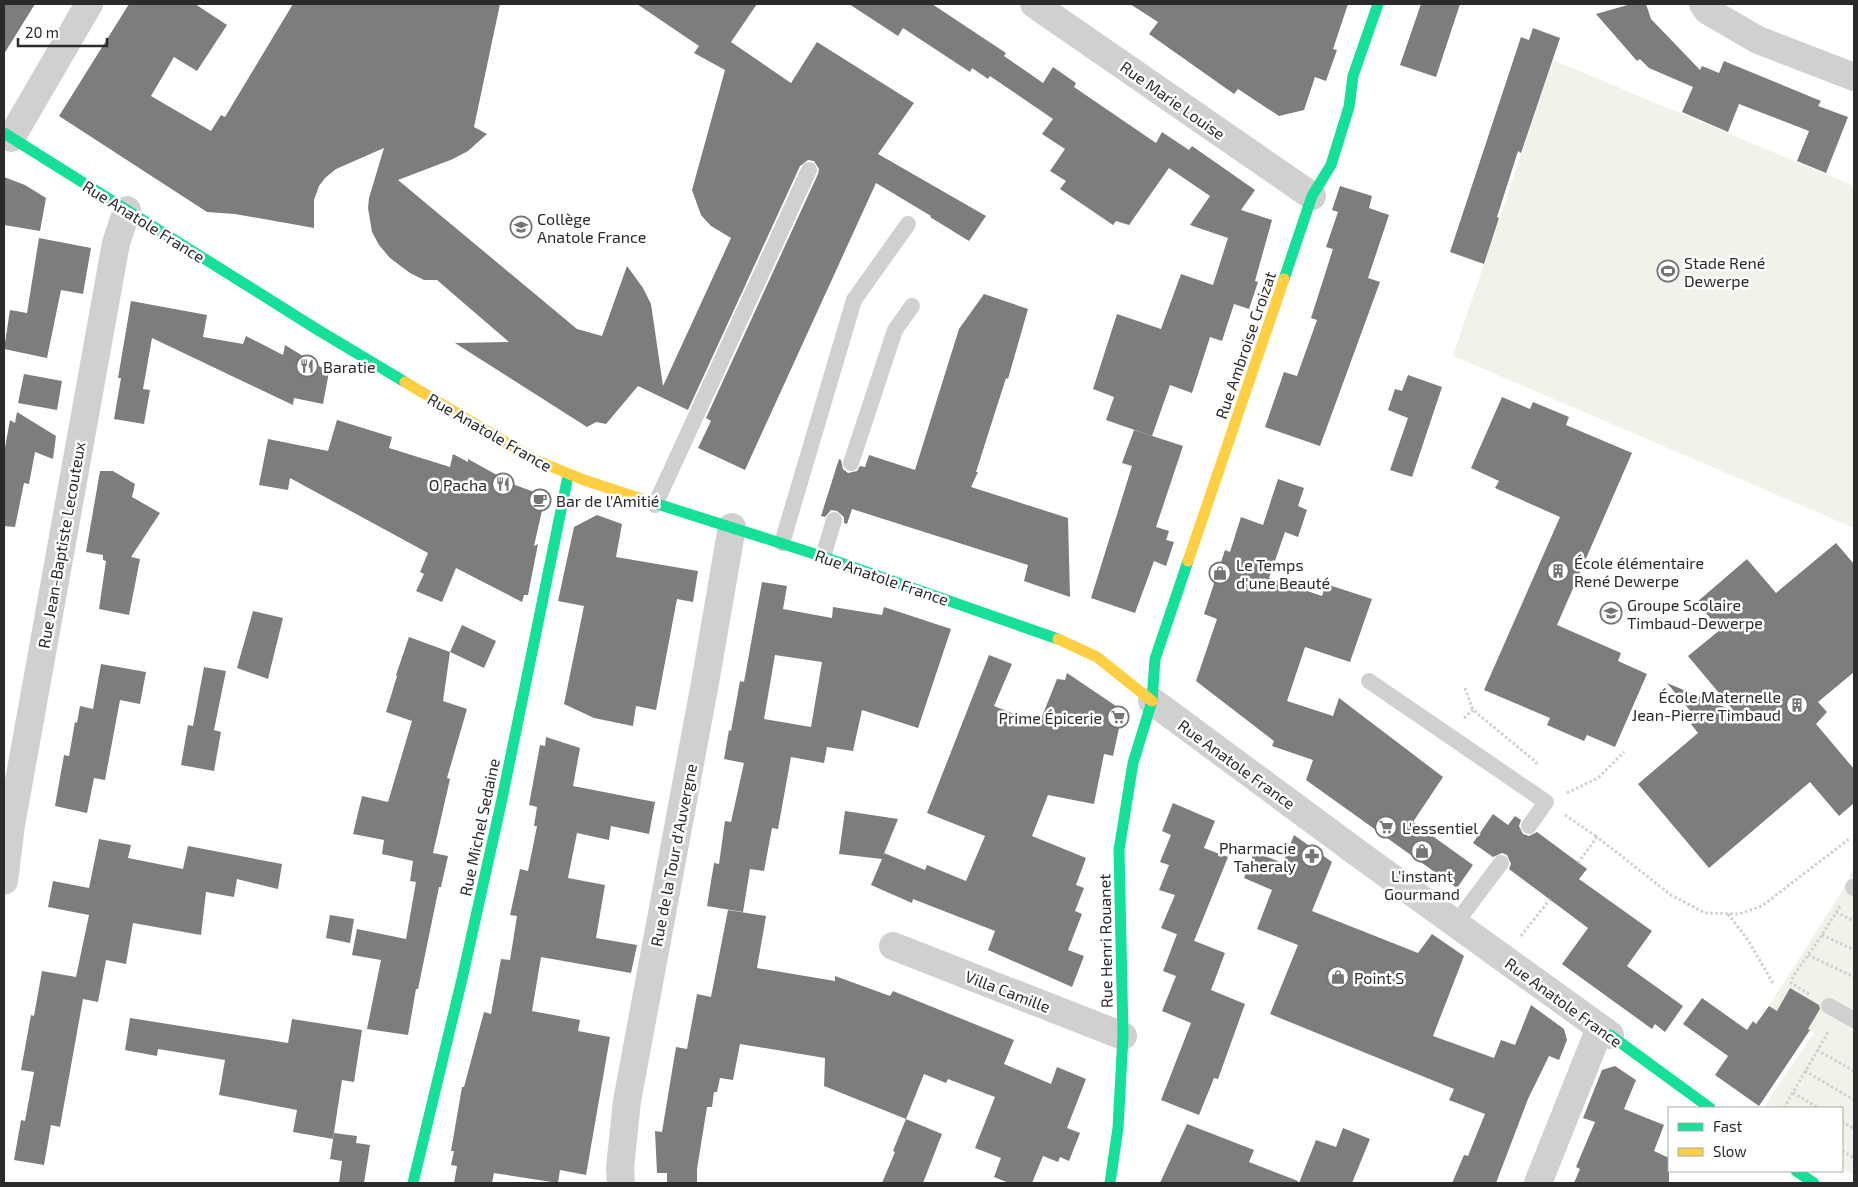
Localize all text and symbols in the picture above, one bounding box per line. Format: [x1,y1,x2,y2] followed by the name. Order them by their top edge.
[18,15,106,47] scale bar
[25,23,59,41] text: 20 m
[1117,57,1229,143] street label: Rue Marie Louise
[80,176,208,266] street label: Rue Anatole France
[537,209,646,246] place label: Collège Anatole France
[509,215,533,239] school or university icon: Collège Anatole France
[1684,253,1765,290] place label: Stade René Dewerpe
[1656,259,1680,283] sports icon: Stade René Dewerpe
[1211,269,1279,421] street label: Rue Ambroise Croizat
[295,354,319,378] restaurant icon: Baratie
[323,357,376,376] place label: Baratie
[425,389,555,475] street label: Rue Anatole France
[33,440,89,650] street label: Rue Jean-Baptiste Lecouteux
[491,472,515,496] restaurant icon: O Pacha
[429,475,487,494] place label: O Pacha
[528,488,552,512] cafe icon: Bar de l'Amitié
[556,491,659,510] place label: Bar de l'Amitié
[813,545,951,609] street label: Rue Anatole France
[1574,553,1704,590] place label: École élémentaire René Dewerpe
[1236,555,1330,592] place label: Le Temps d'une Beauté
[1546,559,1570,583] building icon: École élémentaire René Dewerpe
[1208,561,1232,585] shop icon: Le Temps d'une Beauté
[1627,595,1763,632] place label: Groupe Scolaire Timbaud-Dewerpe
[1599,601,1623,625] school or university icon: Groupe Scolaire Timbaud-Dewerpe
[1632,687,1781,724] place label: École Maternelle Jean-Pierre Timbaud
[1785,693,1809,717] building icon: École Maternelle Jean-Pierre Timbaud
[1106,705,1130,729] supermarket icon: Prime Épicerie
[999,708,1102,727] place label: Prime Épicerie
[1175,715,1299,813] street label: Rue Anatole France
[455,756,503,898] street label: Rue Michel Sedaine
[646,762,700,948] street label: Rue de la Tour d'Auvergne
[1374,815,1398,839] supermarket icon: L'essentiel
[1402,818,1478,837] place label: L'essentiel
[1219,838,1297,875] place label: Pharmacie Taheraly
[1410,839,1434,863] shop icon: L'instant Gourmand
[1300,844,1324,868] pharmacy icon: Pharmacie Taheraly
[1384,866,1460,903] place label: L'instant Gourmand
[1094,874,1116,1008] street label: Rue Henri Rouanet
[1502,953,1626,1051] street label: Rue Anatole France
[1326,965,1350,989] shop icon: Point S
[963,966,1053,1016] street label: Villa Camille
[1354,968,1404,987] place label: Point S
[1668,1107,1843,1172] legend
[1713,1117,1743,1135] text: Fast
[1713,1142,1747,1160] text: Slow

